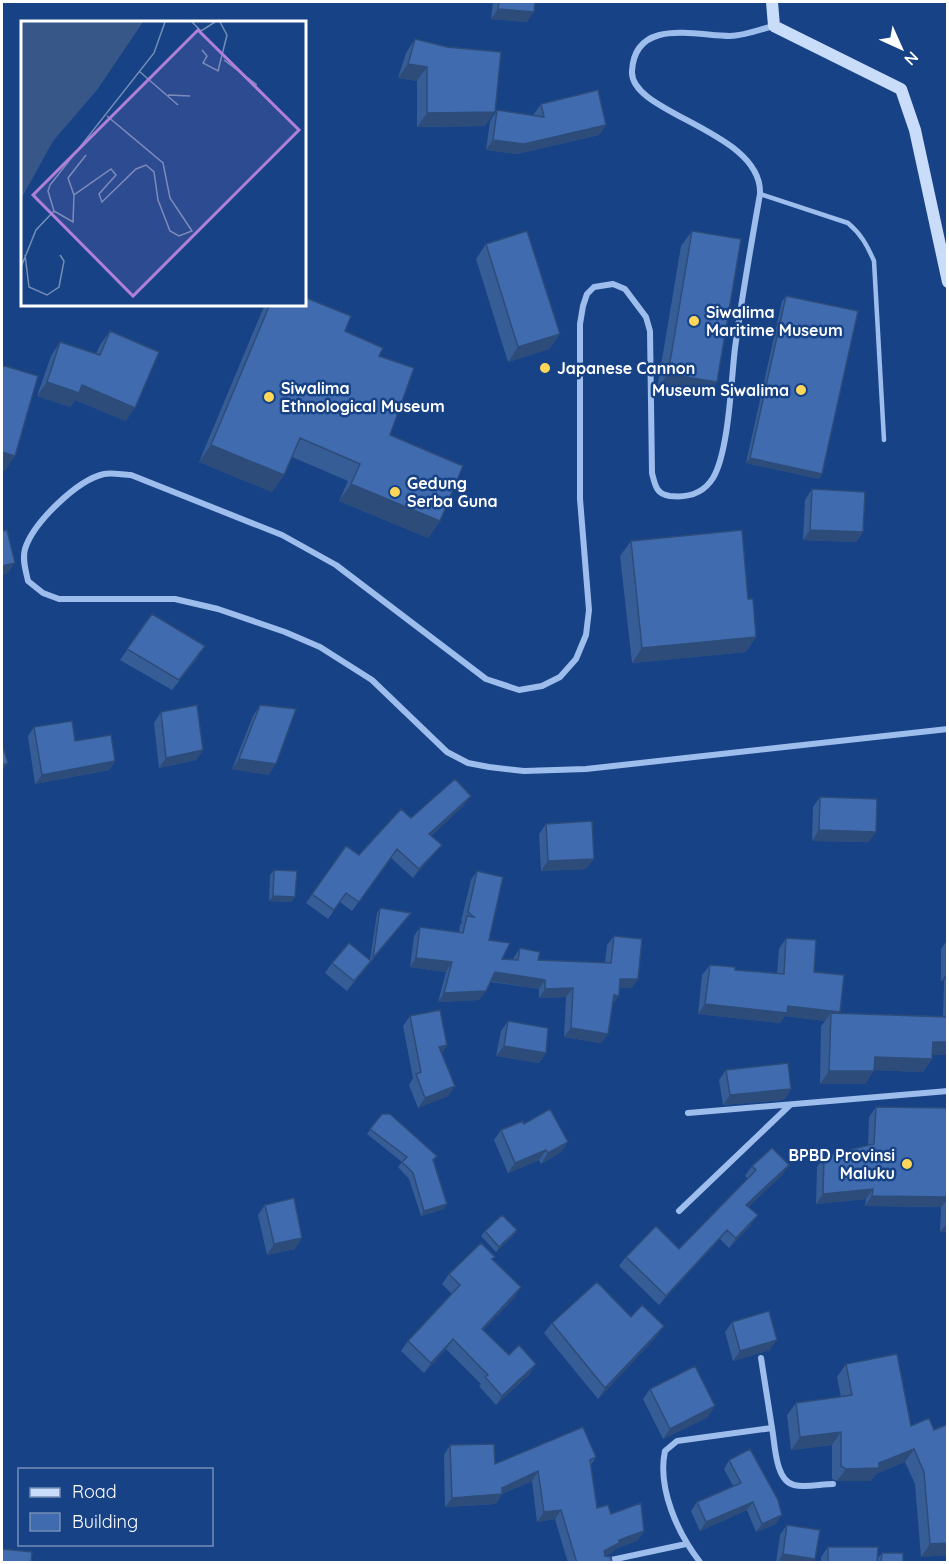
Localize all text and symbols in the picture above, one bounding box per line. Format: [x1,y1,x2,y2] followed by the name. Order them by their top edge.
[871,18,931,78] north arrow
[21,21,306,306] inset map
[900,47,923,70] text: N
[706,302,843,340] place label: Siwalima Maritime Museum
[687,314,701,328] marker: Siwalima Maritime Museum
[557,358,695,378] place label: Japanese Cannon
[538,361,552,375] marker: Japanese Cannon
[281,378,445,416] place label: Siwalima Ethnological Museum
[652,380,789,400] place label: Museum Siwalima
[794,383,808,397] marker: Museum Siwalima
[262,390,276,404] marker: Siwalima Ethnological Museum
[407,473,498,511] place label: Gedung Serba Guna
[388,485,402,499] marker: Gedung Serba Guna
[789,1145,895,1183] place label: BPBD Provinsi Maluku
[900,1157,914,1171] marker: BPBD Provinsi Maluku
[18,1468,213,1546] legend
[72,1480,117,1503] text: Road
[72,1510,138,1533] text: Building

